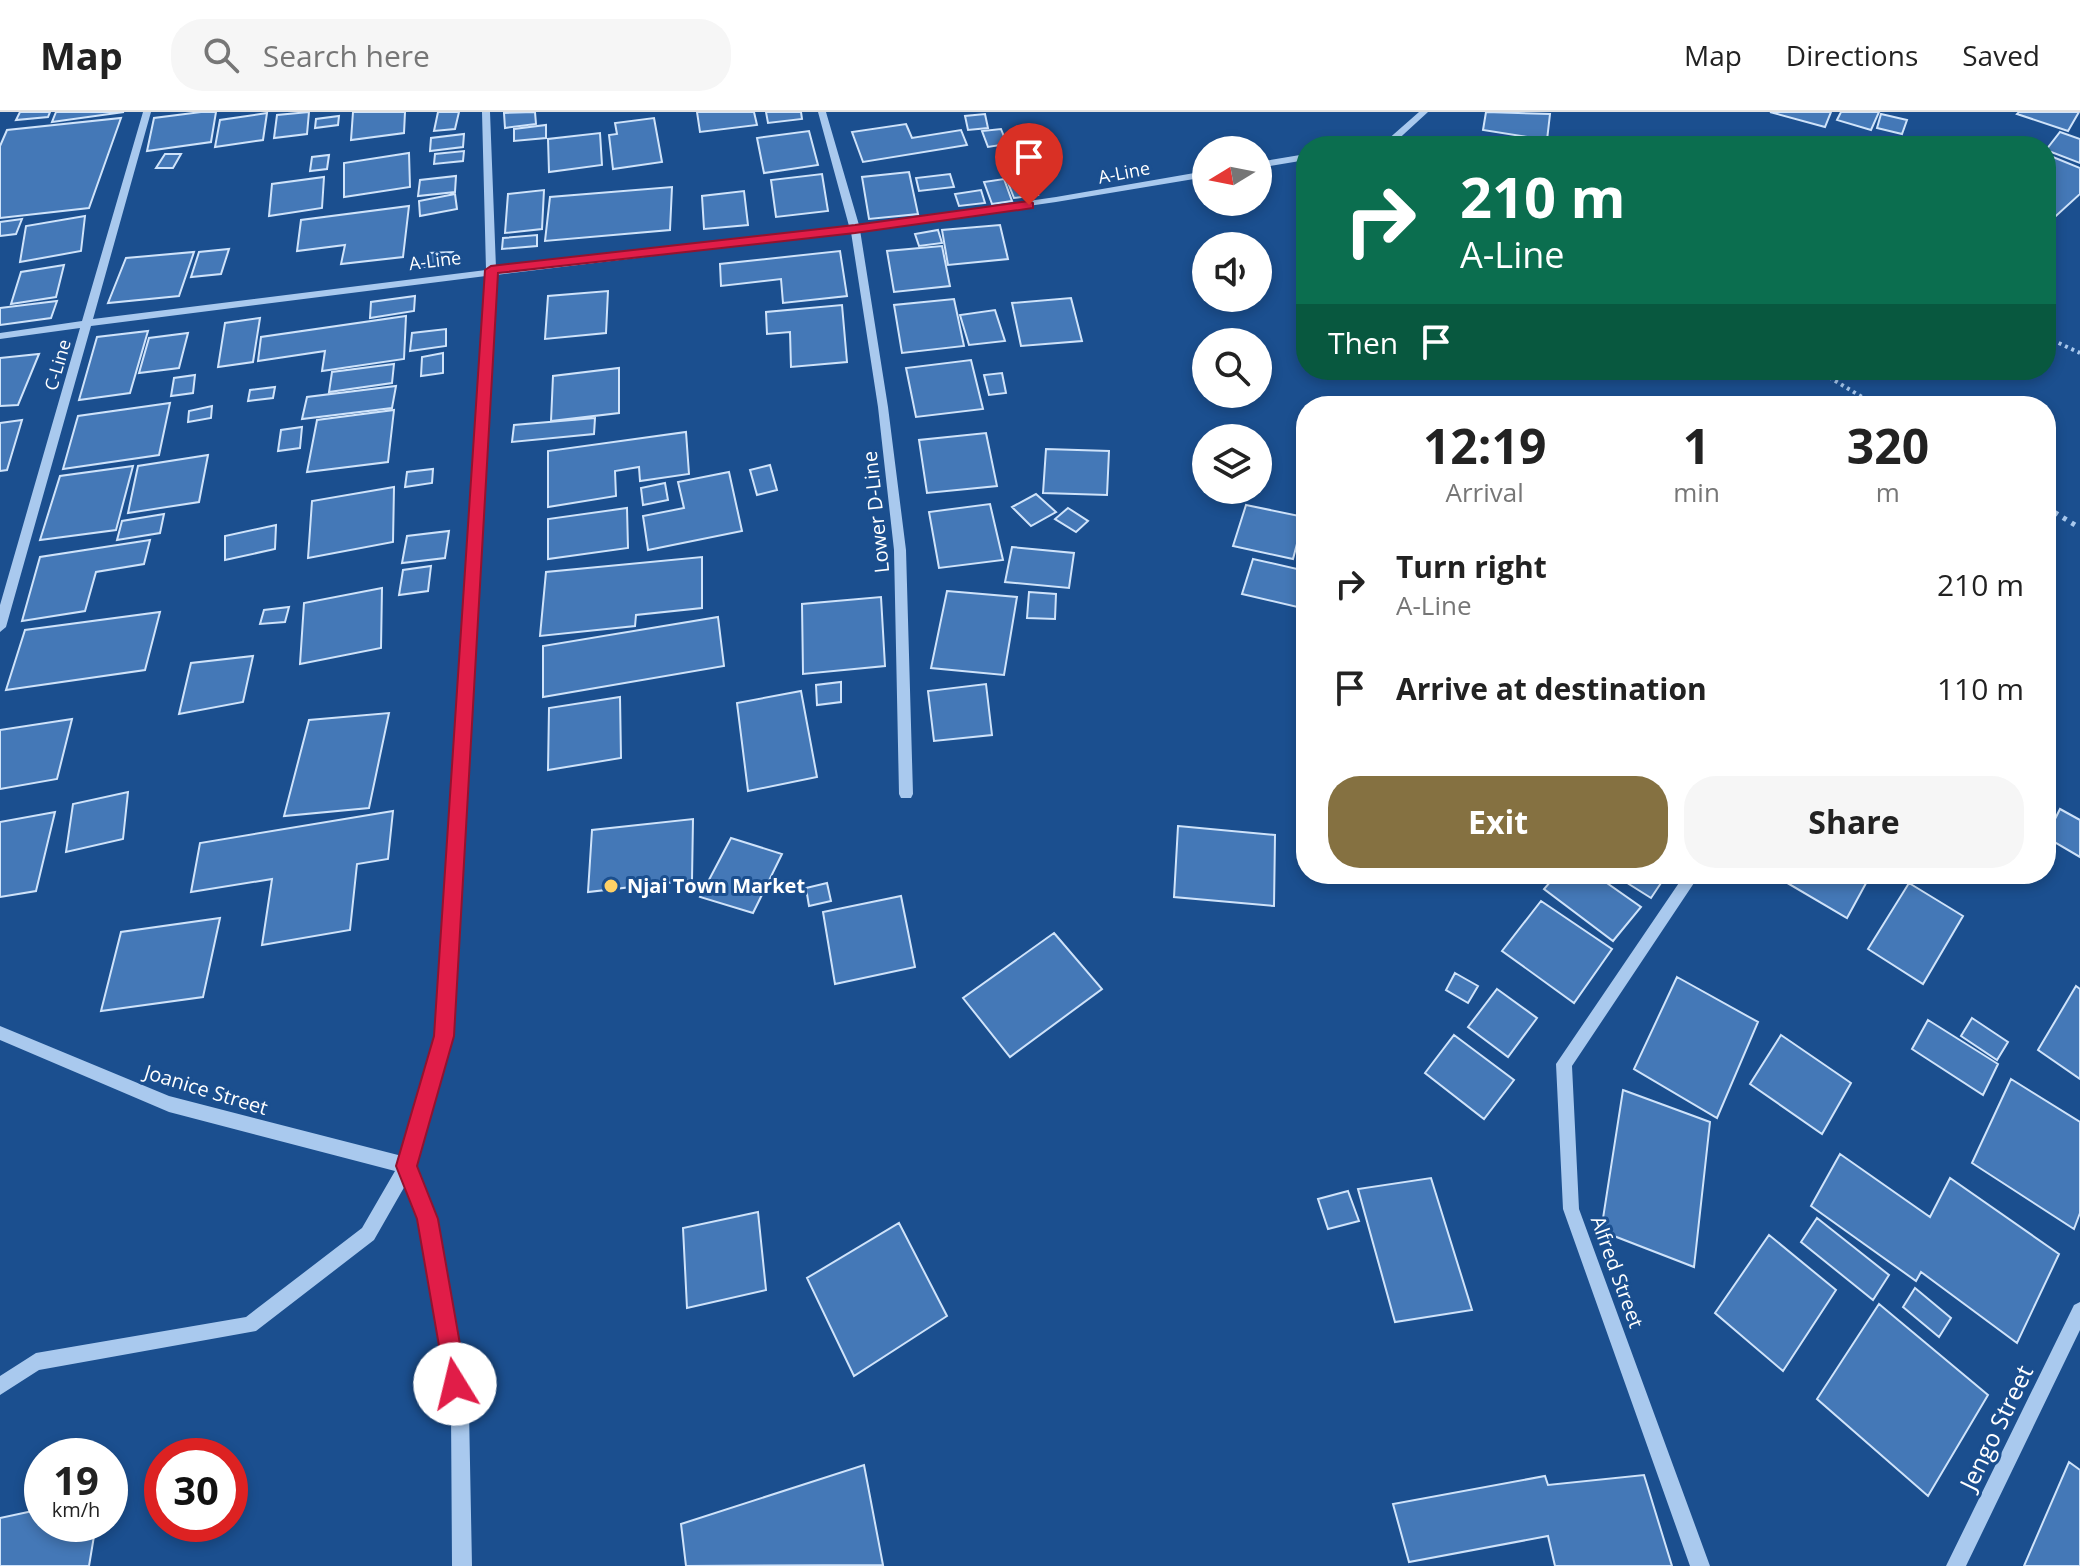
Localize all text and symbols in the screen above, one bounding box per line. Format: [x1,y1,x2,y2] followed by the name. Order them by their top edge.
[171,19,731,91] search box
[40,29,123,81] text: Map
[199,33,243,77] icon: search
[263,35,430,76] text: Search here
[1684,36,1742,74] text: Map
[1786,36,1918,74] text: Directions
[1962,36,2040,74] text: Saved
[995,123,1063,205] pin
[1007,135,1051,179] icon: arrive
[1192,136,1272,216] north arrow
[1192,136,1272,504] map controls
[1096,155,1152,189] street label: A-Line
[1460,158,1626,234] text: 210 m
[1328,168,1432,272] icon: right
[1460,230,1565,279] text: A-Line
[1192,232,1272,312] button: sound
[407,245,462,275] street label: A-Line
[1414,320,1458,364] icon: arrive
[1328,322,1398,363] text: Then
[1192,328,1272,408] button: search
[38,336,76,393] street label: C-Line
[1423,413,1546,478] text: 12:19
[1683,413,1710,478] text: 1
[1847,413,1929,478] text: 320
[1192,424,1272,504] button: layers
[856,450,895,574] street label: Lower D-Line
[1445,474,1524,510] text: Arrival
[1673,474,1720,510] text: min
[1876,474,1900,510] text: m
[1396,546,1547,587] text: Turn right
[1328,562,1372,606] icon: right
[1937,564,2024,605] text: 210 m
[1396,587,1472,623] text: A-Line
[1328,666,1372,710] icon: arrive
[1396,668,1707,709] text: Arrive at destination
[1937,668,2024,709] text: 110 m
[1328,776,1668,868] button: Exit
[1684,776,2024,868] button: Share
[627,872,805,899] place label: Njai Town Market
[602,877,620,895] marker: Njai Town Market
[139,1057,271,1121] street label: Joanice Street
[1585,1212,1650,1331] street label: Alfred Street
[413,1342,497,1426] position arrow
[1950,1359,2040,1497] street label: Jengo Street
[144,1438,248,1542] speed limit sign: 30
[53,1452,99,1507] text: 19
[52,1496,100,1523] text: km/h

